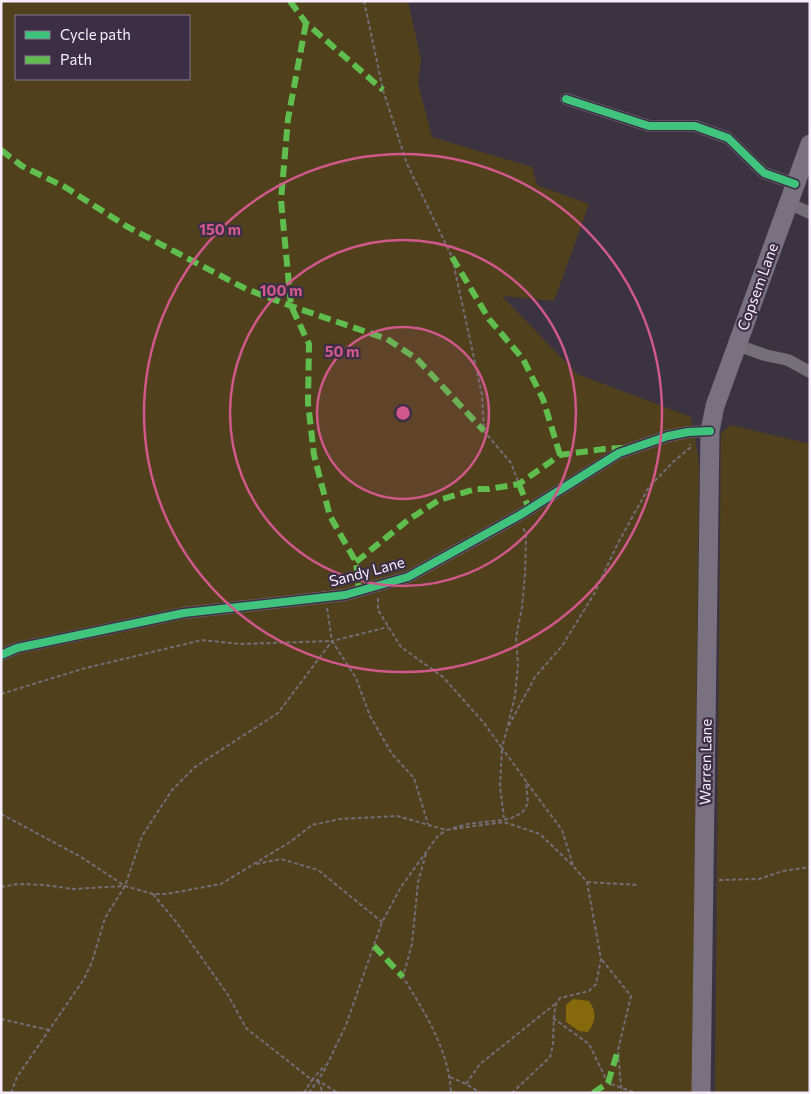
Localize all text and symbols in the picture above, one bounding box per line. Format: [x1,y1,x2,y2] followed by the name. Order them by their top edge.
[15,15,190,80] legend
[60,25,131,43] text: Cycle path
[60,50,92,68] text: Path
[199,220,241,238] text: 150 m
[733,240,781,333] street label: Copsem Lane
[260,281,302,299] text: 100 m
[325,342,359,360] text: 50 m
[394,404,412,422] centre of rings
[327,552,407,590] street label: Sandy Lane
[695,719,715,805] street label: Warren Lane

